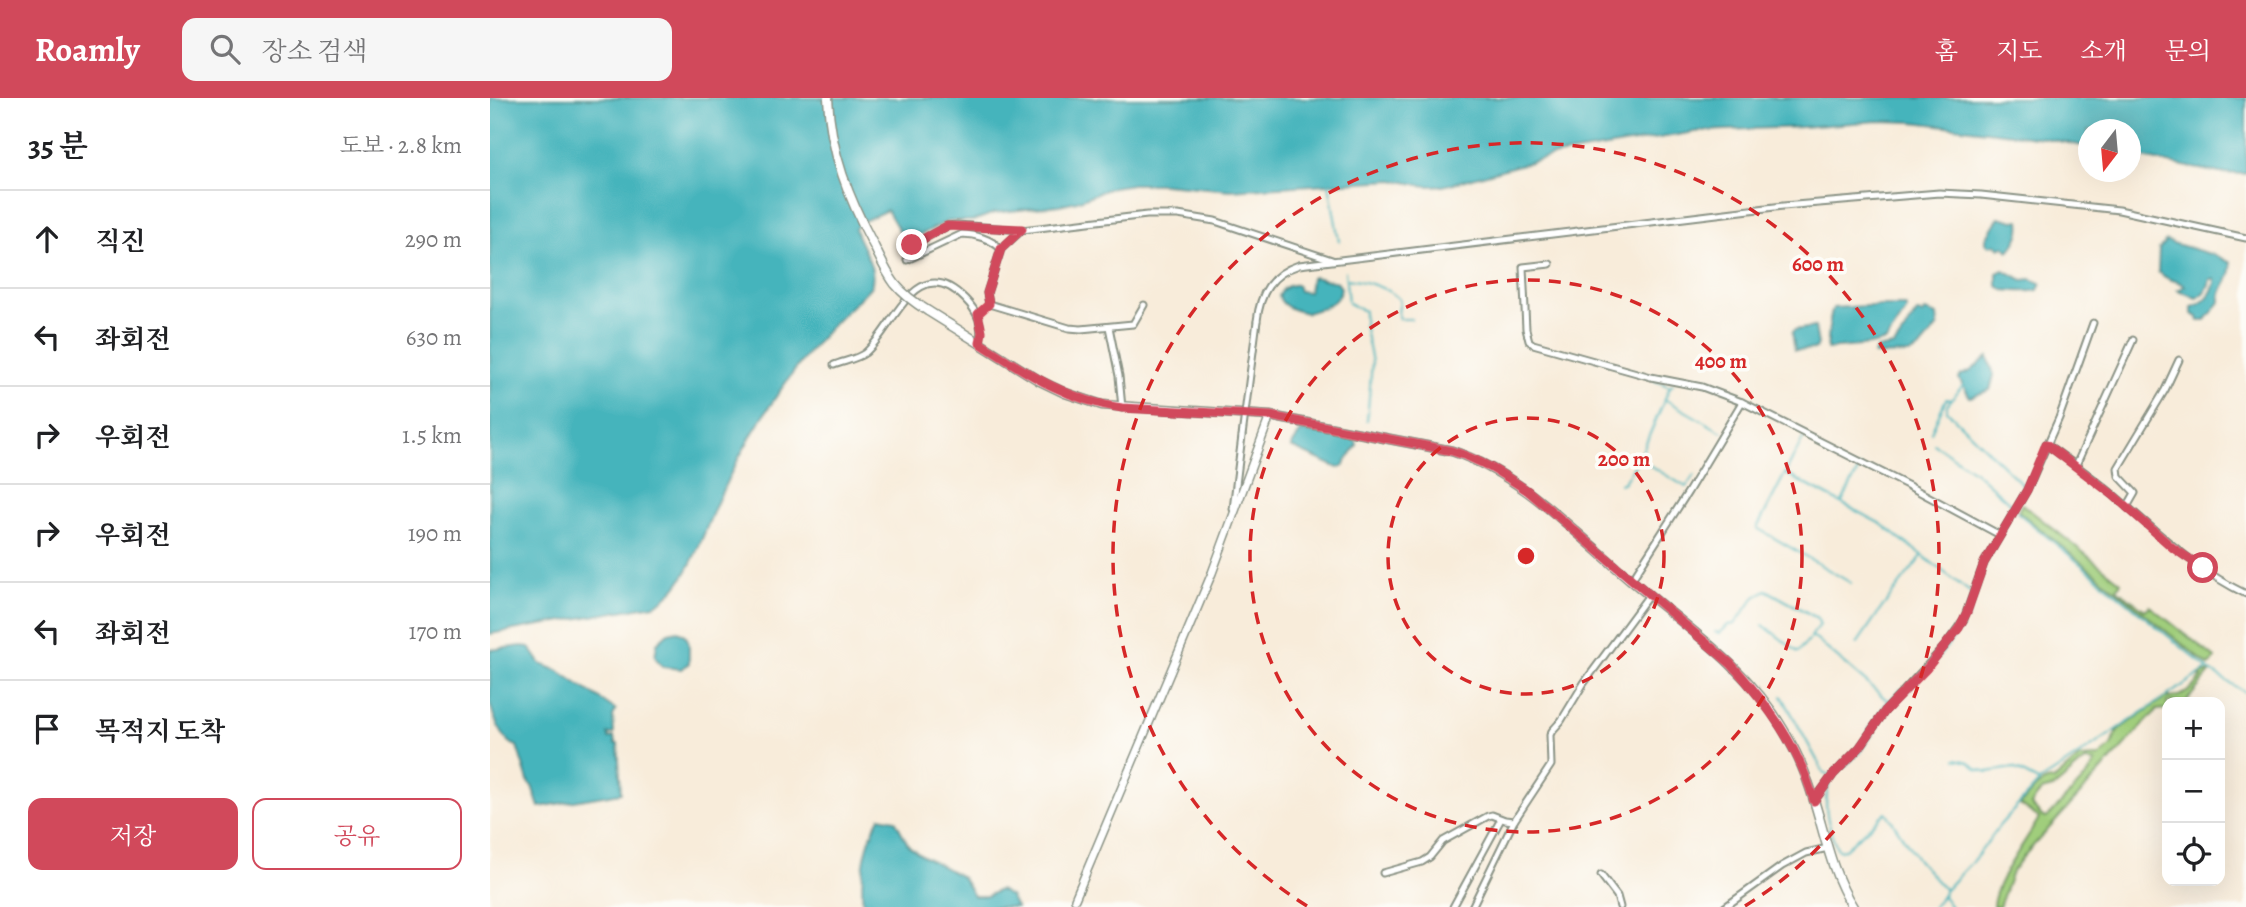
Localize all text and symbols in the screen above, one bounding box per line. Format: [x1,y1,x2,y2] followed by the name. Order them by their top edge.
[182,18,672,81] search box
[35,27,140,72] text: Roamly
[206,30,244,68] icon: search
[262,34,367,69] text: 장소 검색
[1935,35,1958,67] text: 홈
[1996,35,2042,67] text: 지도
[2080,35,2127,67] text: 소개
[2165,35,2211,67] text: 문의
[2078,119,2141,182] north arrow
[28,126,88,166] text: 35 분
[340,130,462,161] text: 도보 · 2.8 km
[28,220,66,258] icon: ahead
[95,224,145,259] text: 직진
[405,224,462,255] text: 290 m
[896,229,927,260] route end
[1792,250,1844,278] text: 600 m
[28,318,66,356] icon: left
[95,322,170,357] text: 좌회전
[406,322,462,353] text: 630 m
[1695,347,1748,375] text: 400 m
[28,416,66,454] icon: right
[95,420,170,455] text: 우회전
[402,420,462,451] text: 1.5 km
[1598,445,1651,473] text: 200 m
[28,514,66,552] icon: right
[95,518,170,553] text: 우회전
[408,518,462,549] text: 190 m
[1514,544,1538,568] centre of rings
[2187,552,2218,583] route start
[28,612,66,650] icon: left
[95,616,170,651] text: 좌회전
[409,616,462,647] text: 170 m
[2162,697,2225,886] map controls
[2162,697,2225,760] button: +
[28,710,66,748] icon: arrive
[95,714,225,749] text: 목적지 도착
[2162,760,2225,823] button: −
[28,798,238,870] button: 저장
[252,798,462,870] button: 공유
[2162,823,2225,886] button: locate

